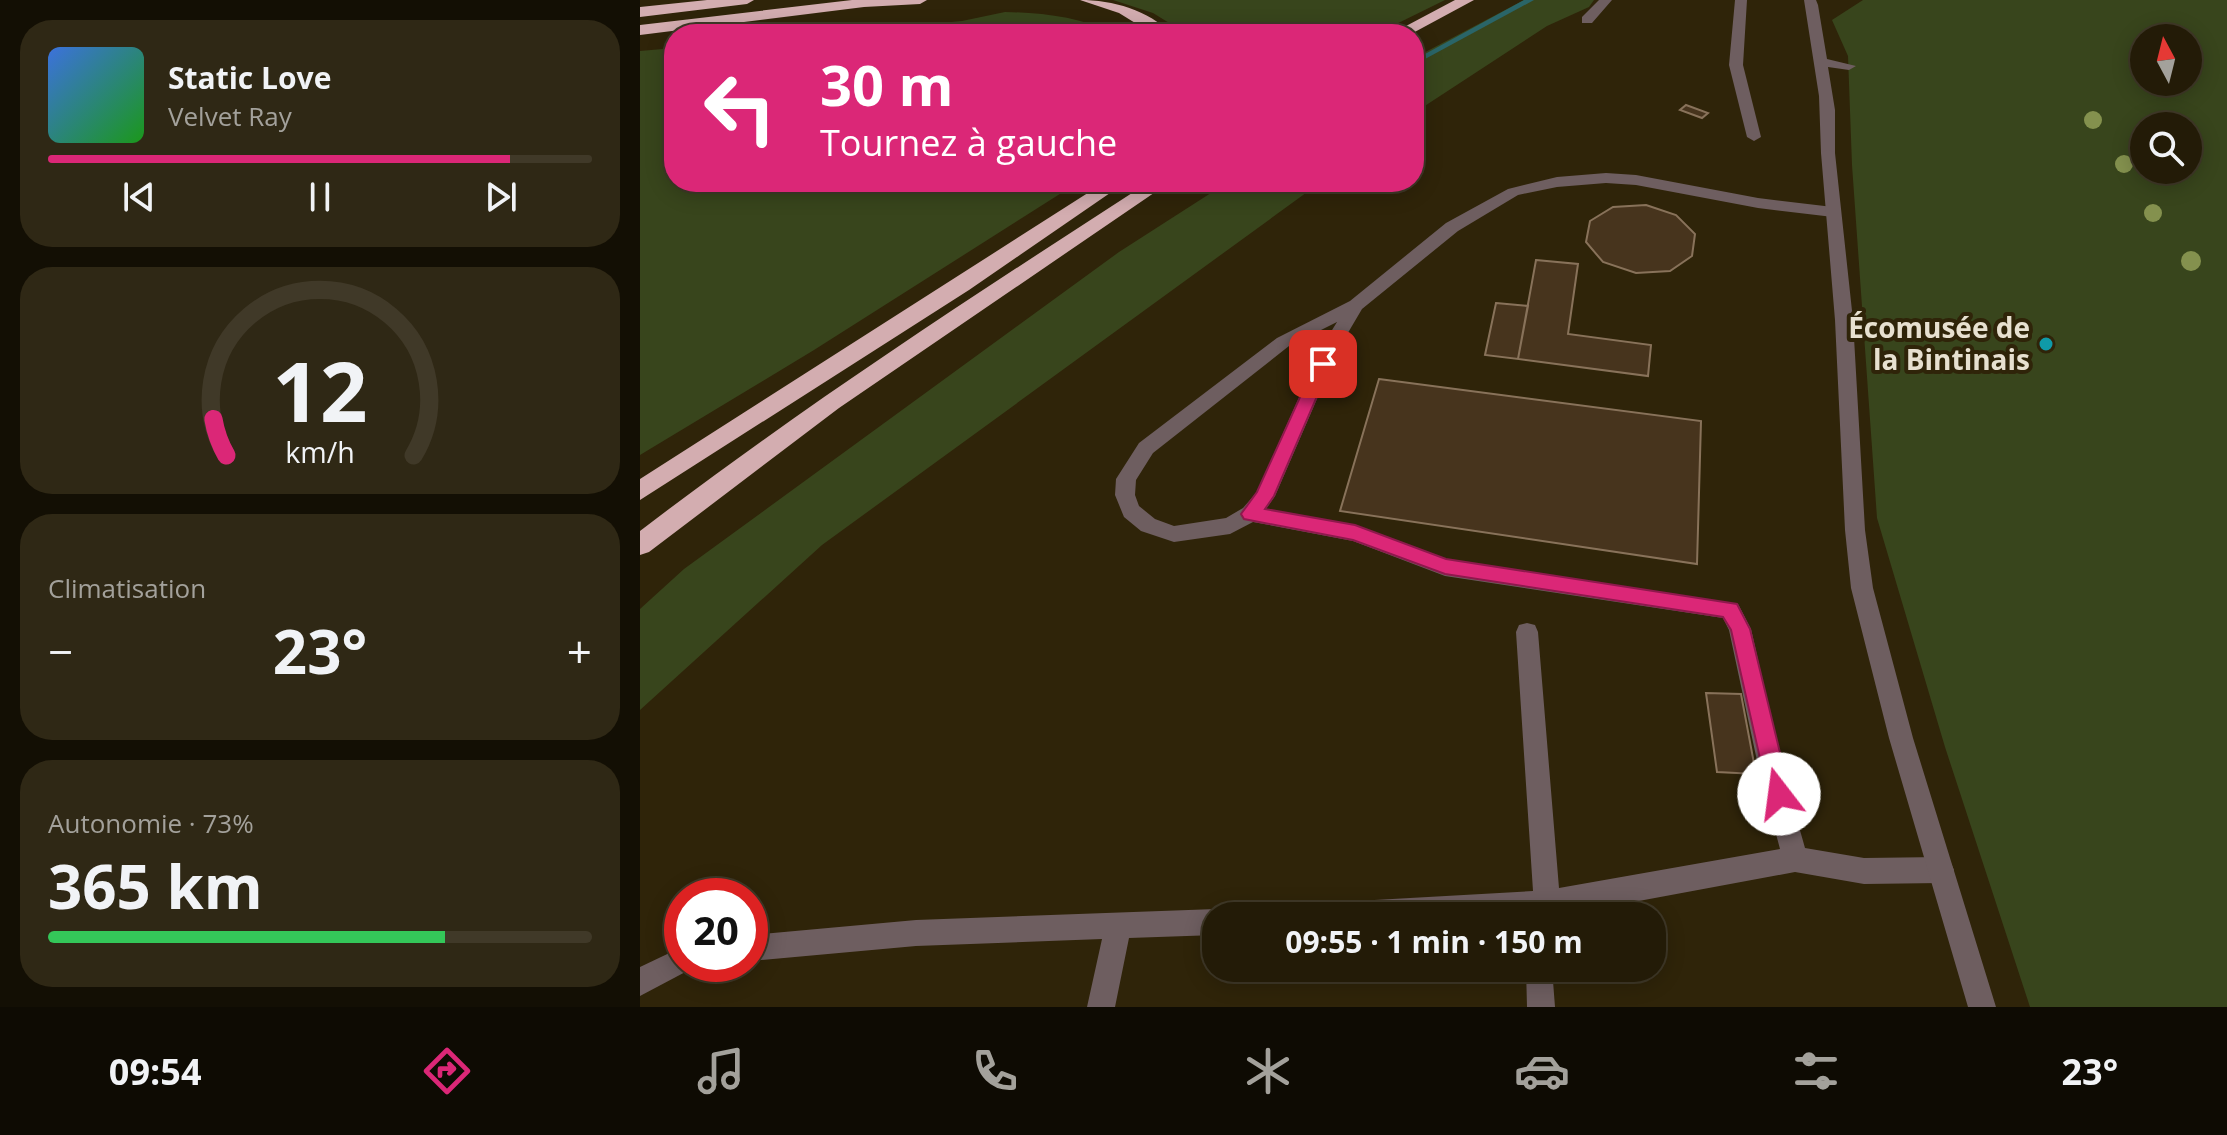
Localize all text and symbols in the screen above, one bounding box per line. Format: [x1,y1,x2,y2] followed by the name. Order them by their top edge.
[2130,24,2202,96] north arrow
[2130,24,2202,184] map controls
[820,46,954,122] text: 30 m
[688,56,792,160] icon: left
[168,57,331,98] text: Static Love
[168,98,292,134] text: Velvet Ray
[2130,112,2202,184] button: search
[820,118,1117,167] text: Tournez à gauche
[117,175,161,219] icon: previous
[298,175,342,219] icon: pause
[479,175,523,219] icon: next
[1848,308,2030,378] place label: Écomusée de la Bintinais
[1289,330,1357,398] pin
[272,333,368,446] text: 12
[2037,335,2055,353] marker: Écomusée de la Bintinais
[1301,342,1345,386] icon: arrive
[285,432,355,471] text: km/h
[48,570,206,606] text: Climatisation
[273,610,367,692] text: 23°
[48,621,73,681] text: −
[567,621,592,681] text: +
[1737,752,1821,836] position arrow
[48,805,254,841] text: Autonomie · 73%
[48,845,263,927] text: 365 km
[664,878,768,982] speed limit sign: 20
[1285,921,1583,962] text: 09:55 · 1 min · 150 m
[419,1043,475,1099] icon: directions
[693,1043,749,1099] icon: music
[967,1043,1023,1099] icon: phone
[1240,1043,1296,1099] icon: climate
[1514,1043,1570,1099] icon: car
[1788,1043,1844,1099] icon: filters
[109,1047,201,1096] text: 09:54
[2062,1047,2118,1096] text: 23°

